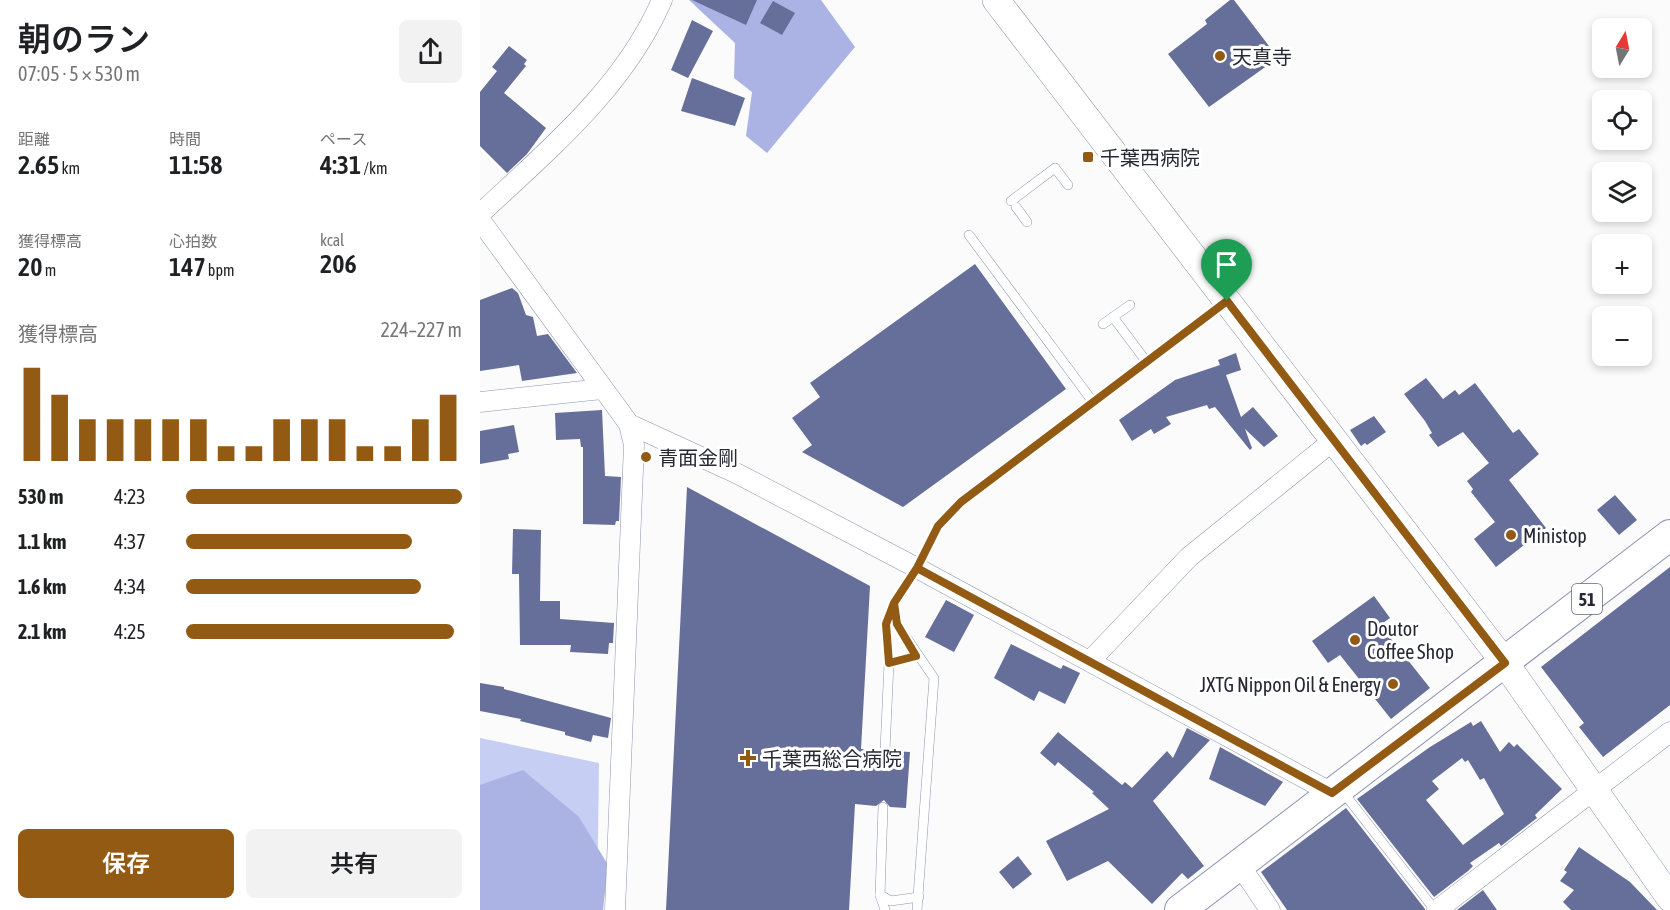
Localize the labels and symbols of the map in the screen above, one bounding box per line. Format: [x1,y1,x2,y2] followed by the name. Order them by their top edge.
[1592,18,1652,78] north arrow
[1232,45,1292,68] place label: 天真寺
[1213,49,1227,63] marker: 天真寺
[1100,146,1200,169] place label: 千葉西病院
[1081,150,1095,164] marker: 千葉西病院
[1201,239,1252,301] pin
[658,446,738,469] place label: 青面金剛
[639,450,653,464] marker: 青面金剛
[1523,524,1587,547] place label: Ministop
[1504,528,1518,542] marker: Ministop
[1572,584,1602,614] road number: 51
[1367,617,1454,663] place label: Doutor Coffee Shop
[1348,633,1362,647] marker: Doutor Coffee Shop
[1200,673,1381,696] place label: JXTG Nippon Oil & Energy
[1386,677,1400,691] marker: JXTG Nippon Oil & Energy
[762,747,902,770] place label: 千葉西総合病院
[739,749,757,767] marker: 千葉西総合病院

